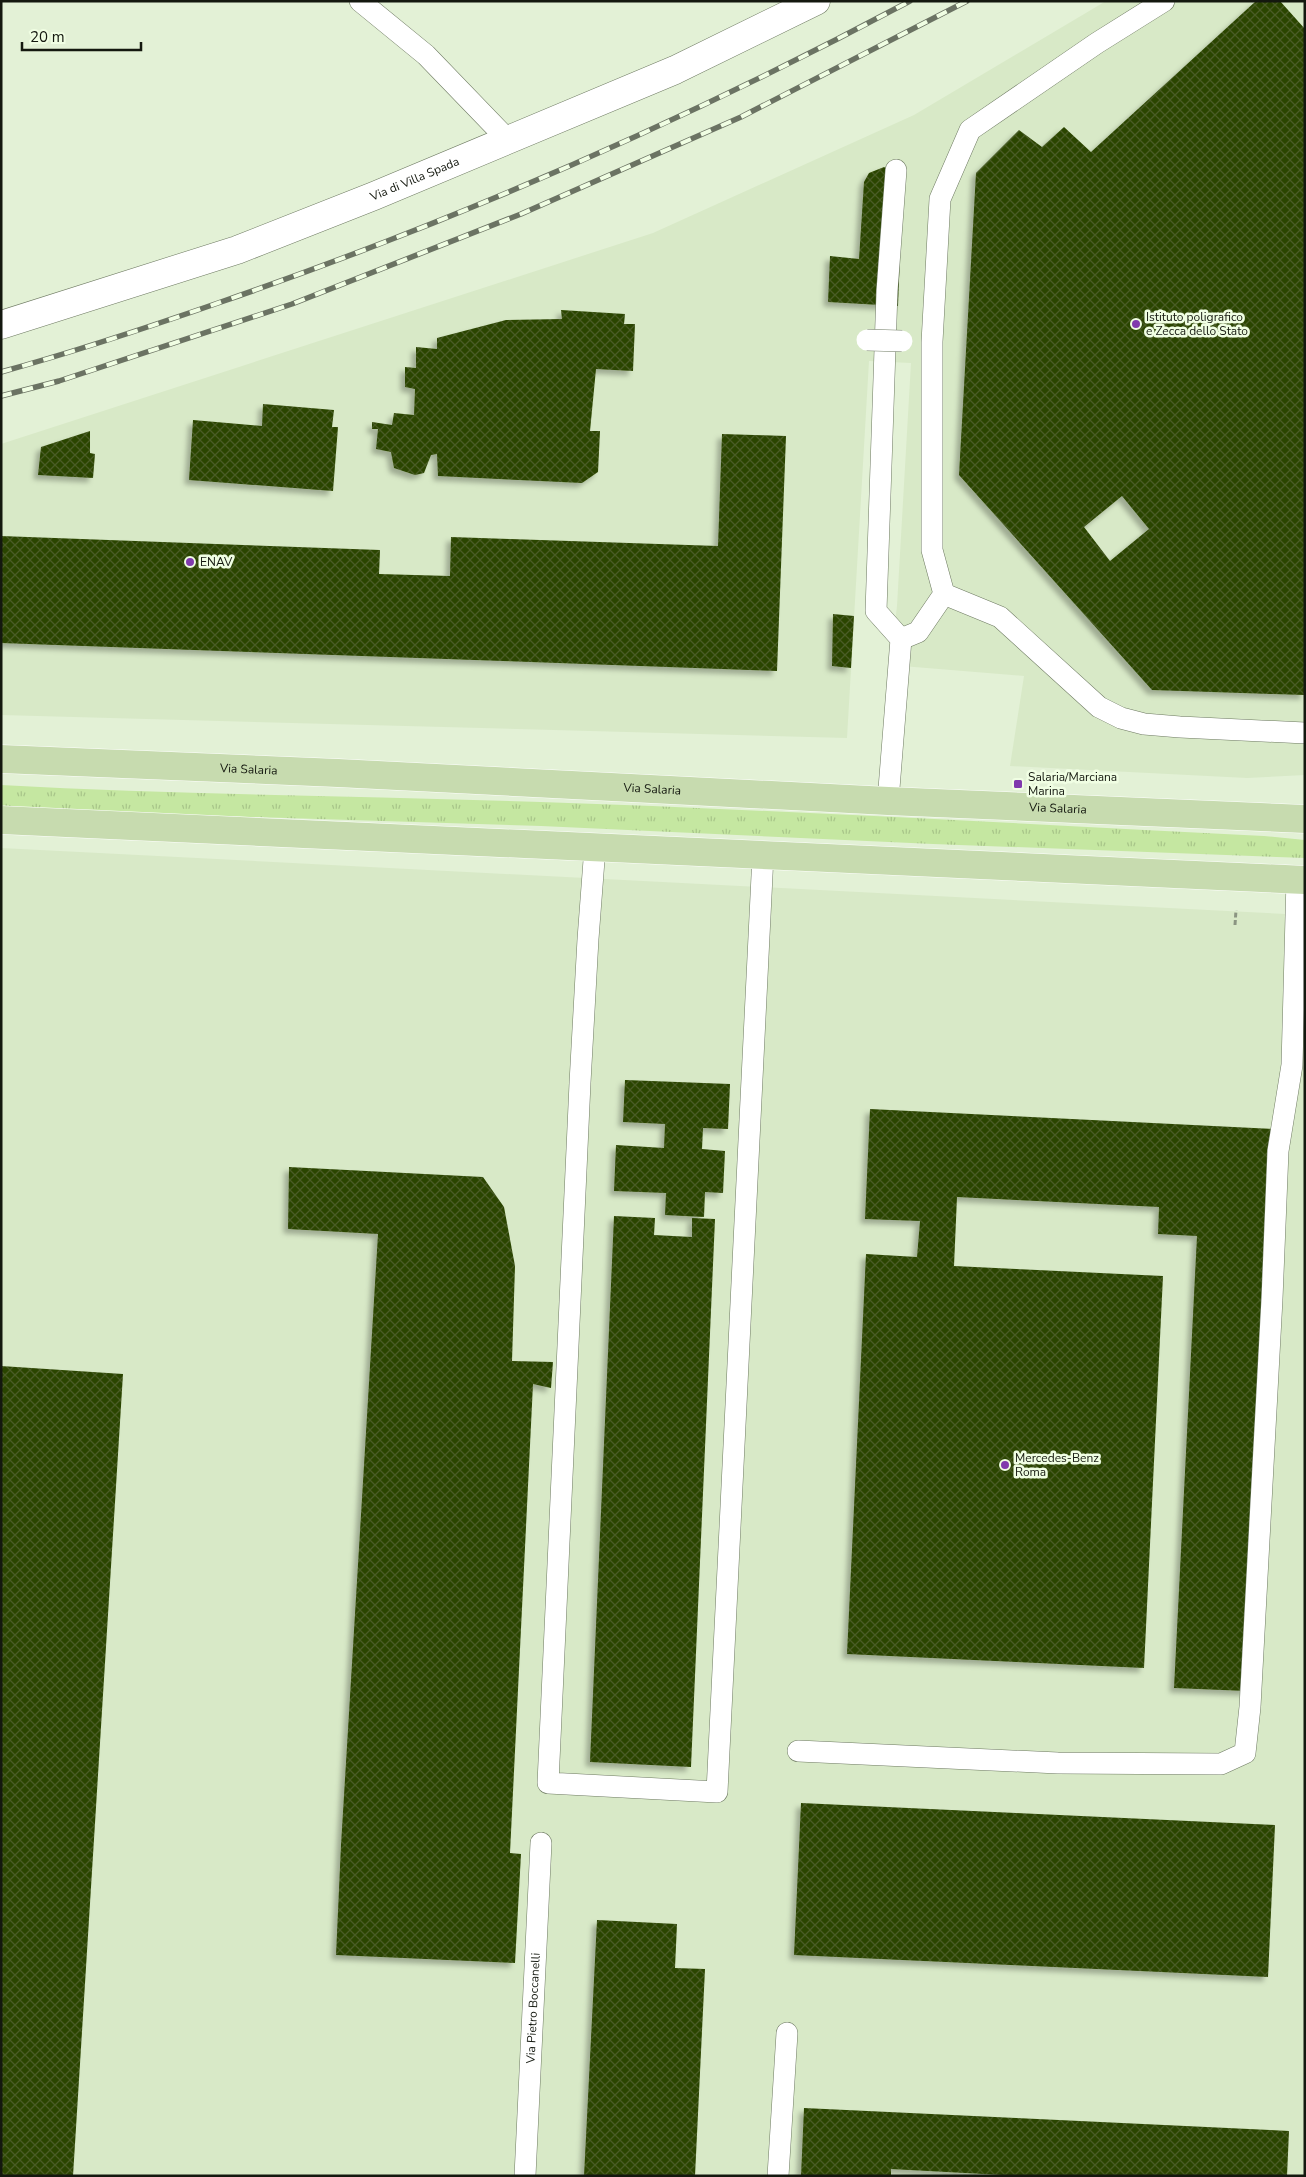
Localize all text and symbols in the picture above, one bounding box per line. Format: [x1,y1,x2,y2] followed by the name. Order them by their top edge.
[22,20,141,52] scale bar
[30,27,65,47] text: 20 m
[367,153,462,205] street label: Via di Villa Spada
[1146,309,1248,339] place label: Istituto poligrafico e Zecca dello Stato
[1130,318,1142,330] marker: Istituto poligrafico e Zecca dello Stato
[200,554,233,570] place label: ENAV
[184,556,196,568] marker: ENAV
[219,760,278,778] street label: Via Salaria
[1028,769,1117,799] place label: Salaria/Marciana Marina
[1012,778,1024,790] marker: Salaria/Marciana Marina
[622,779,682,798] street label: Via Salaria
[1028,799,1087,818] street label: Via Salaria
[1015,1450,1099,1480] place label: Mercedes-Benz Roma
[999,1459,1011,1471] marker: Mercedes-Benz Roma
[522,1952,544,2065] street label: Via Pietro Boccanelli

